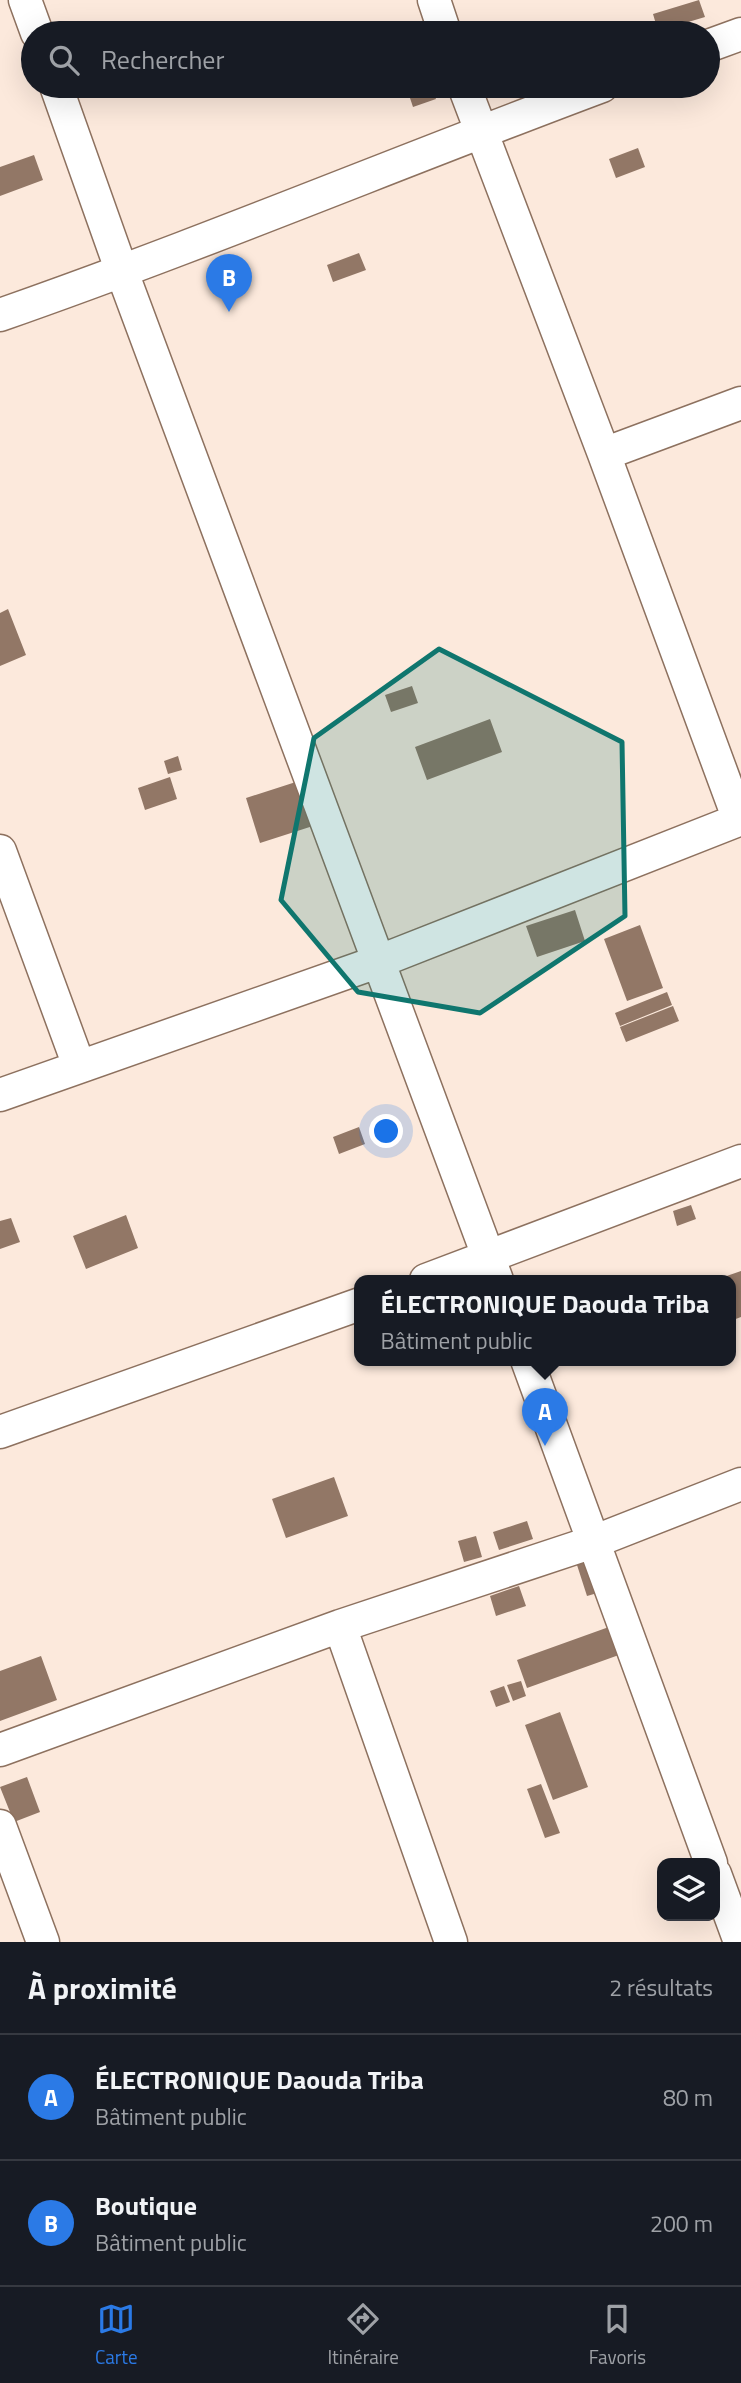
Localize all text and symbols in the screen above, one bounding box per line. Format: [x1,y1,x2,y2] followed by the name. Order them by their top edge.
[21,21,720,98] search box
[101,40,225,79] text: Rechercher
[45,41,83,79] icon: search
[206,254,252,312] pin: B
[369,1114,403,1148] your location
[354,1275,736,1366] popup
[381,1284,709,1323] text: ÉLECTRONIQUE Daouda Triba
[381,1323,532,1358] text: Bâtiment public
[522,1388,568,1446] pin: A
[657,1858,720,1921] map controls
[657,1858,720,1921] button: layers
[28,1965,177,2011] text: À proximité
[609,1970,713,2005] text: 2 résultats
[95,2060,424,2099] text: ÉLECTRONIQUE Daouda Triba
[44,2080,58,2115] text: A
[663,2080,713,2115] text: 80 m
[95,2099,247,2134] text: Bâtiment public
[95,2186,197,2225] text: Boutique
[44,2206,58,2241] text: B
[650,2206,713,2241] text: 200 m
[95,2225,247,2260] text: Bâtiment public
[95,2300,138,2371] tab: Carte
[327,2300,399,2371] tab: Itinéraire
[589,2300,646,2371] tab: Favoris

